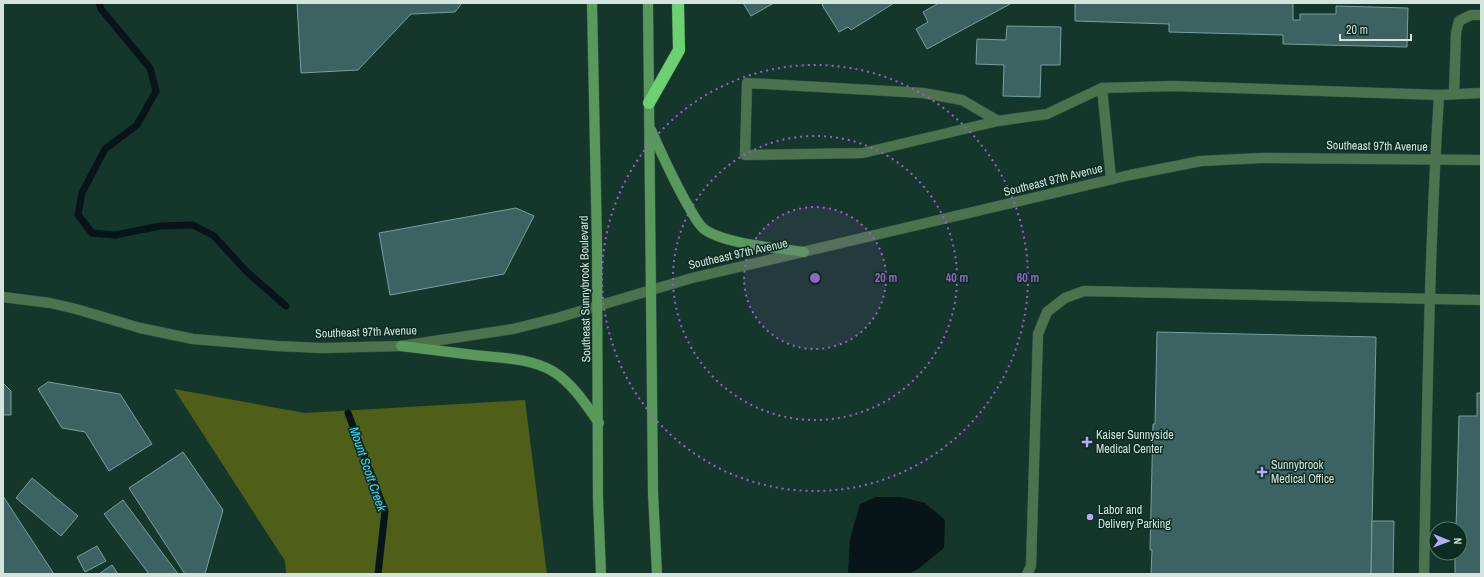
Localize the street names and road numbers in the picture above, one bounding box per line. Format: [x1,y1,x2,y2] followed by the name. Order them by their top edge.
[1326,137,1428,155] street label: Southeast 97th Avenue
[1002,160,1104,200] street label: Southeast 97th Avenue
[576,216,594,362] street label: Southeast Sunnybrook Boulevard
[687,235,789,273] street label: Southeast 97th Avenue
[315,322,417,342] street label: Southeast 97th Avenue

